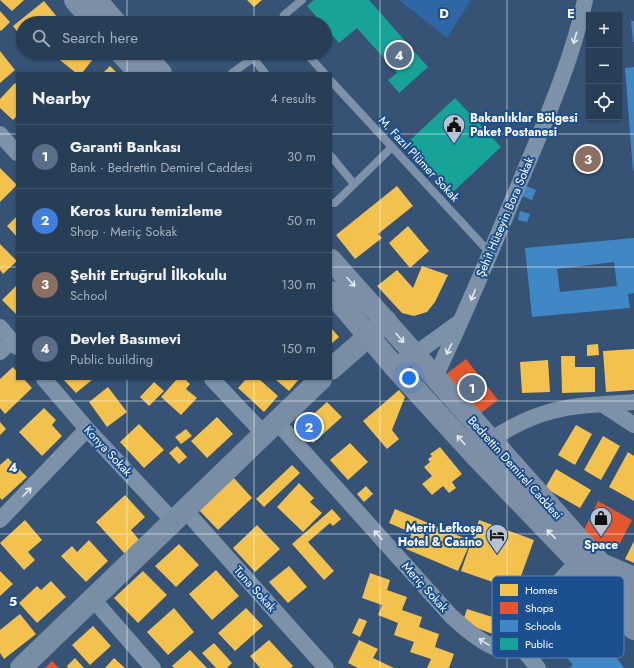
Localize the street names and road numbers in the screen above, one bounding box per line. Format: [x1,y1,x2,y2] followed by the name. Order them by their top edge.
[374,112,464,207] street label: M. Fazıl Plümer Sokak
[472,154,539,280] street label: Şehit Hüseyin Bora Sokak
[464,412,566,524] street label: Bedrettin Demirel Caddesi
[80,422,137,481] street label: Konya Sokak
[398,558,453,617] street label: Meriç Sokak
[230,562,281,616] street label: Tuna Sokak

